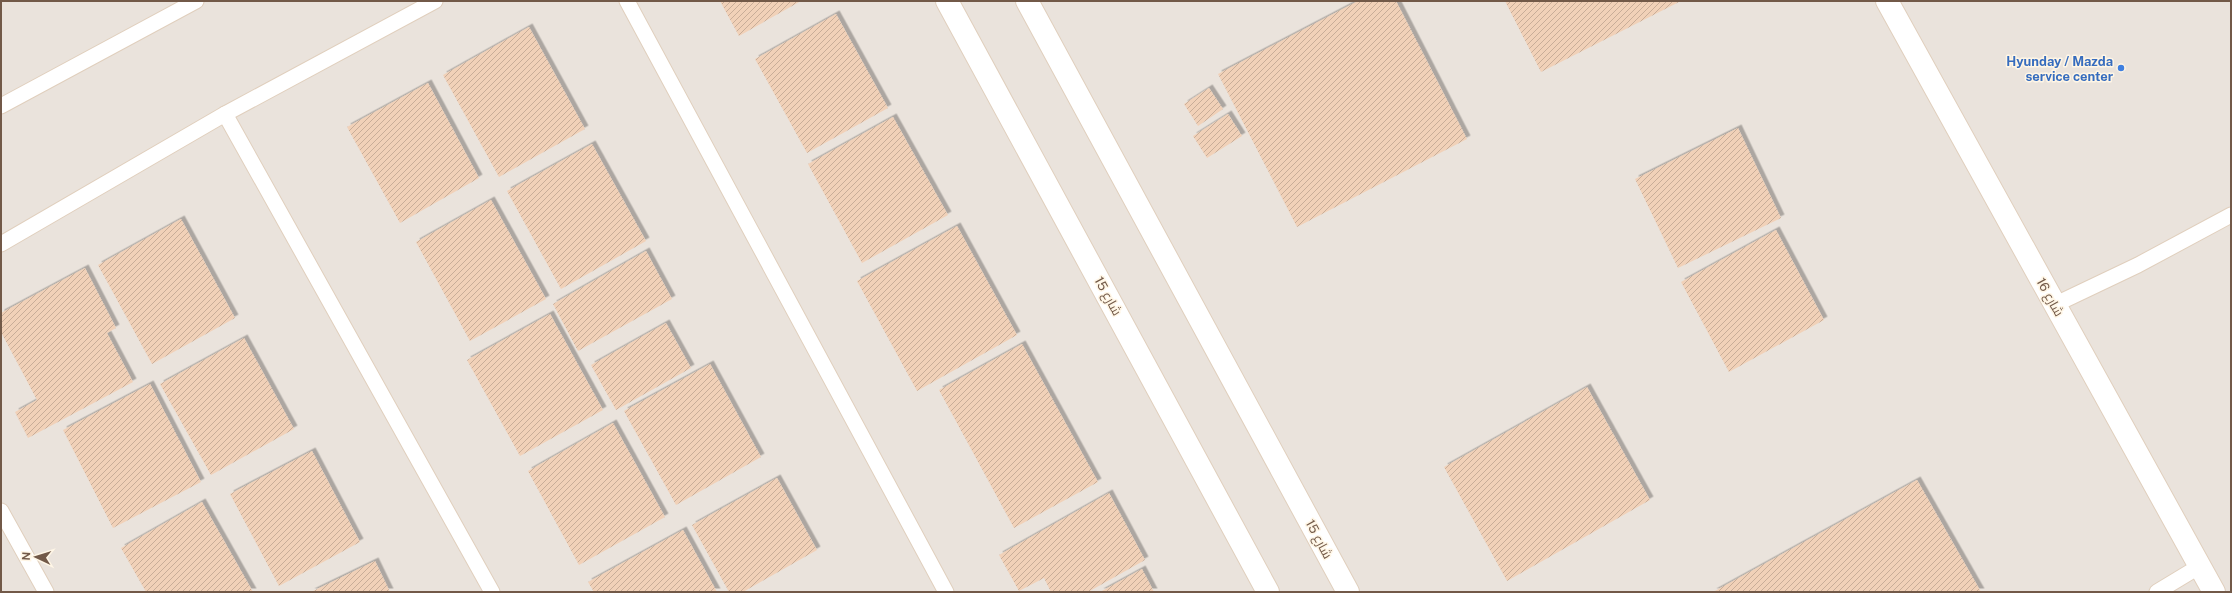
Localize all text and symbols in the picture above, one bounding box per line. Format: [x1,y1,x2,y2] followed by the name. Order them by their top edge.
[2006,54,2114,84] place label: Hyunday / Mazda service center
[2116,63,2126,73] marker: Hyunday / Mazda service center
[1090,274,1125,318] street label: شارع 15
[2032,275,2067,319] street label: شارع 16
[1302,517,1335,562] street label: شارع 15
[16,537,56,577] north arrow
[20,552,32,561] text: N

